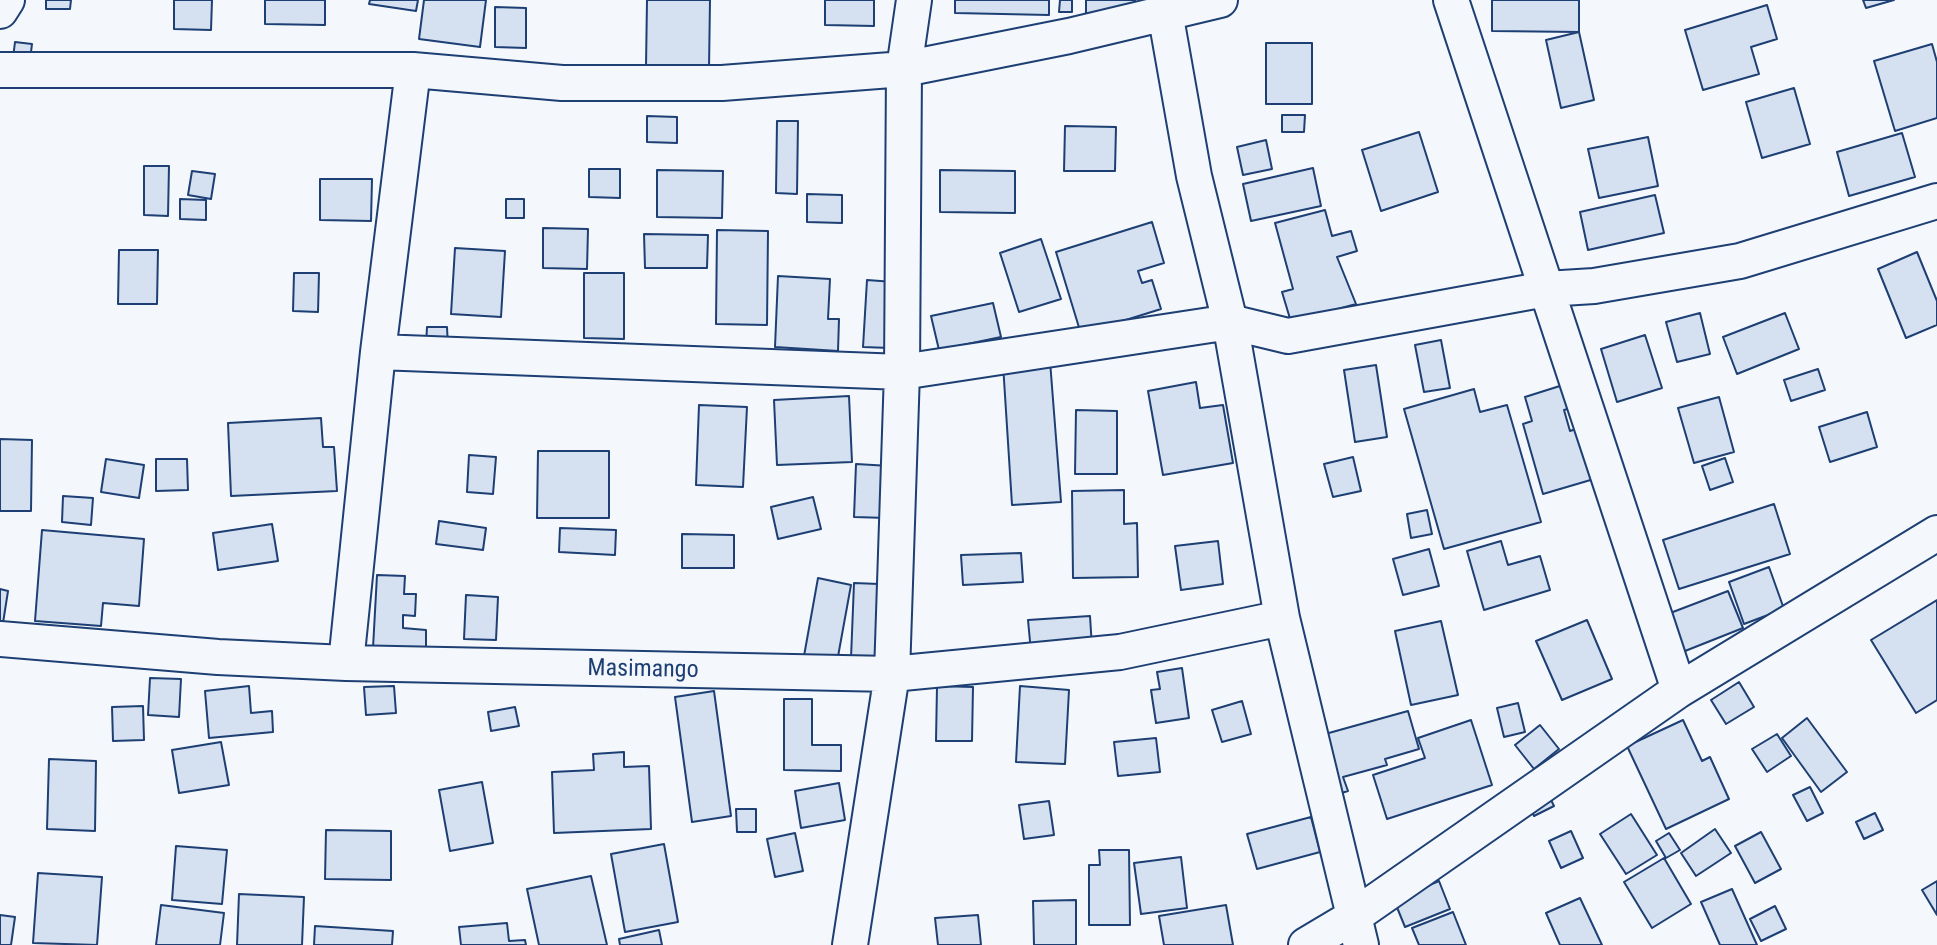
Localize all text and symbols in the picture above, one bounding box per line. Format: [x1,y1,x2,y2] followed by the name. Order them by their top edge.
[587,655,699,685] street label: Masimango

